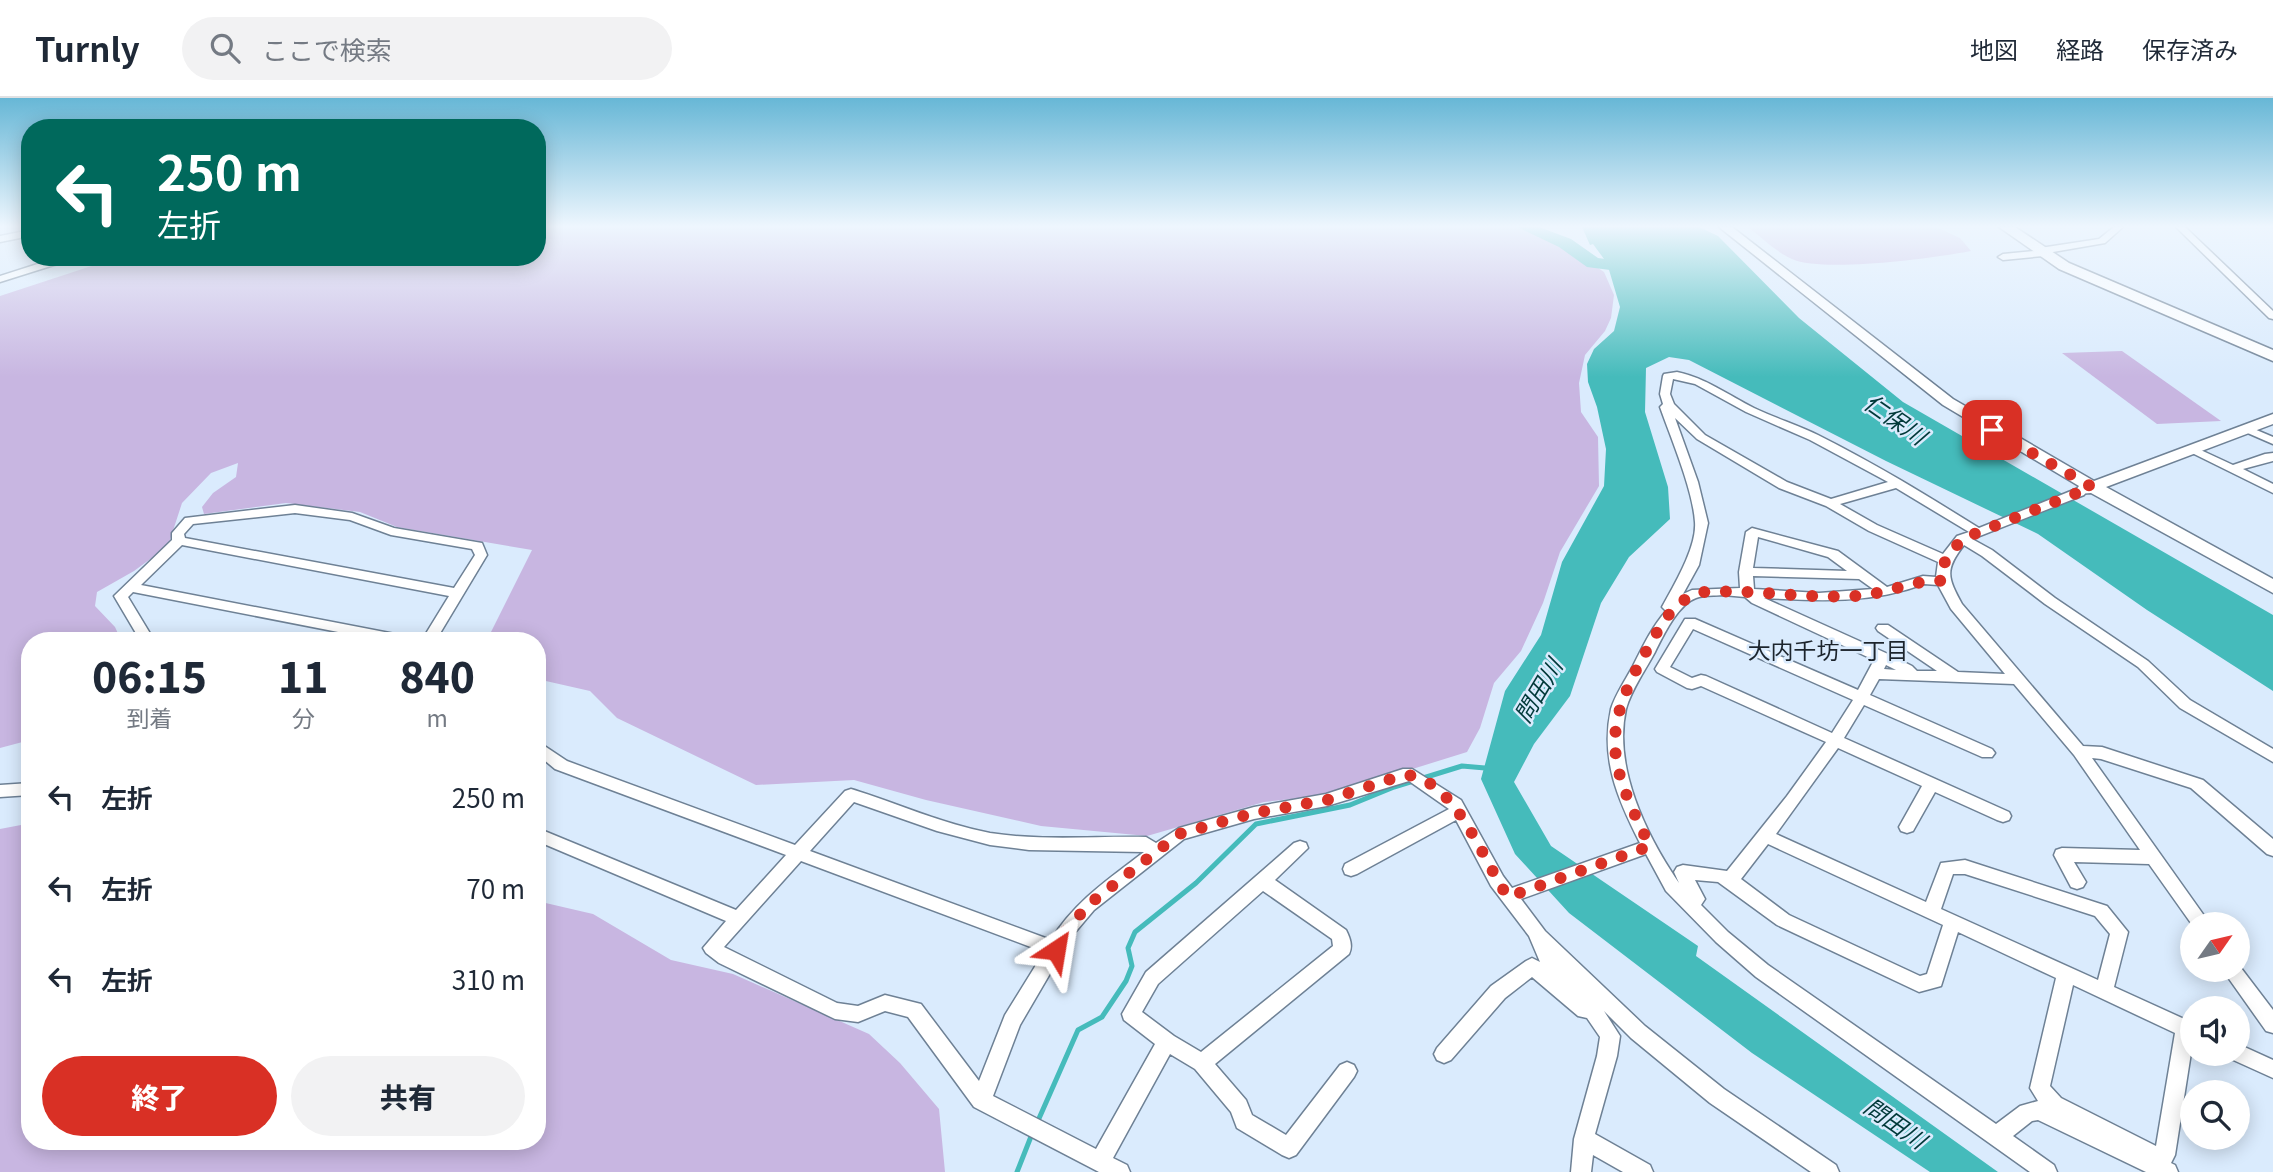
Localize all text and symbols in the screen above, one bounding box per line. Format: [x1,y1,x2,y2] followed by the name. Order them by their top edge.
[182,17,672,80] search box
[35,24,140,72] text: Turnly
[206,29,244,67] icon: search
[262,30,392,67] text: ここで検索
[1970,31,2018,66] text: 地図
[2056,31,2104,66] text: 経路
[2142,31,2238,66] text: 保存済み
[157,134,302,205] text: 250 m
[42,147,133,238] icon: left
[157,200,221,246] text: 左折
[1858,384,1936,453] water label: 仁保川
[1962,400,2022,460] pin
[1973,411,2011,449] icon: arrive
[1748,632,1909,666] district label: 大内千坊一丁目
[92,644,207,705] text: 06:15
[278,644,328,705] text: 11
[399,644,475,705] text: 840
[1505,649,1571,728] water label: 問田川
[127,700,173,734] text: 到着
[292,700,315,734] text: 分
[426,700,448,734] text: m
[42,778,80,816] icon: left
[101,778,153,815] text: 左折
[452,778,525,815] text: 250 m
[42,869,80,907] icon: left
[101,869,153,906] text: 左折
[466,869,525,906] text: 70 m
[2180,912,2250,982] north arrow
[2180,912,2250,1150] map controls
[1019,913,1093,987] position arrow
[42,960,80,998] icon: left
[101,960,153,997] text: 左折
[452,960,525,997] text: 310 m
[2180,996,2250,1066] button: sound
[42,1056,277,1136] button: 終了
[291,1056,525,1136] button: 共有
[2180,1080,2250,1150] button: search
[1858,1088,1936,1157] water label: 問田川

